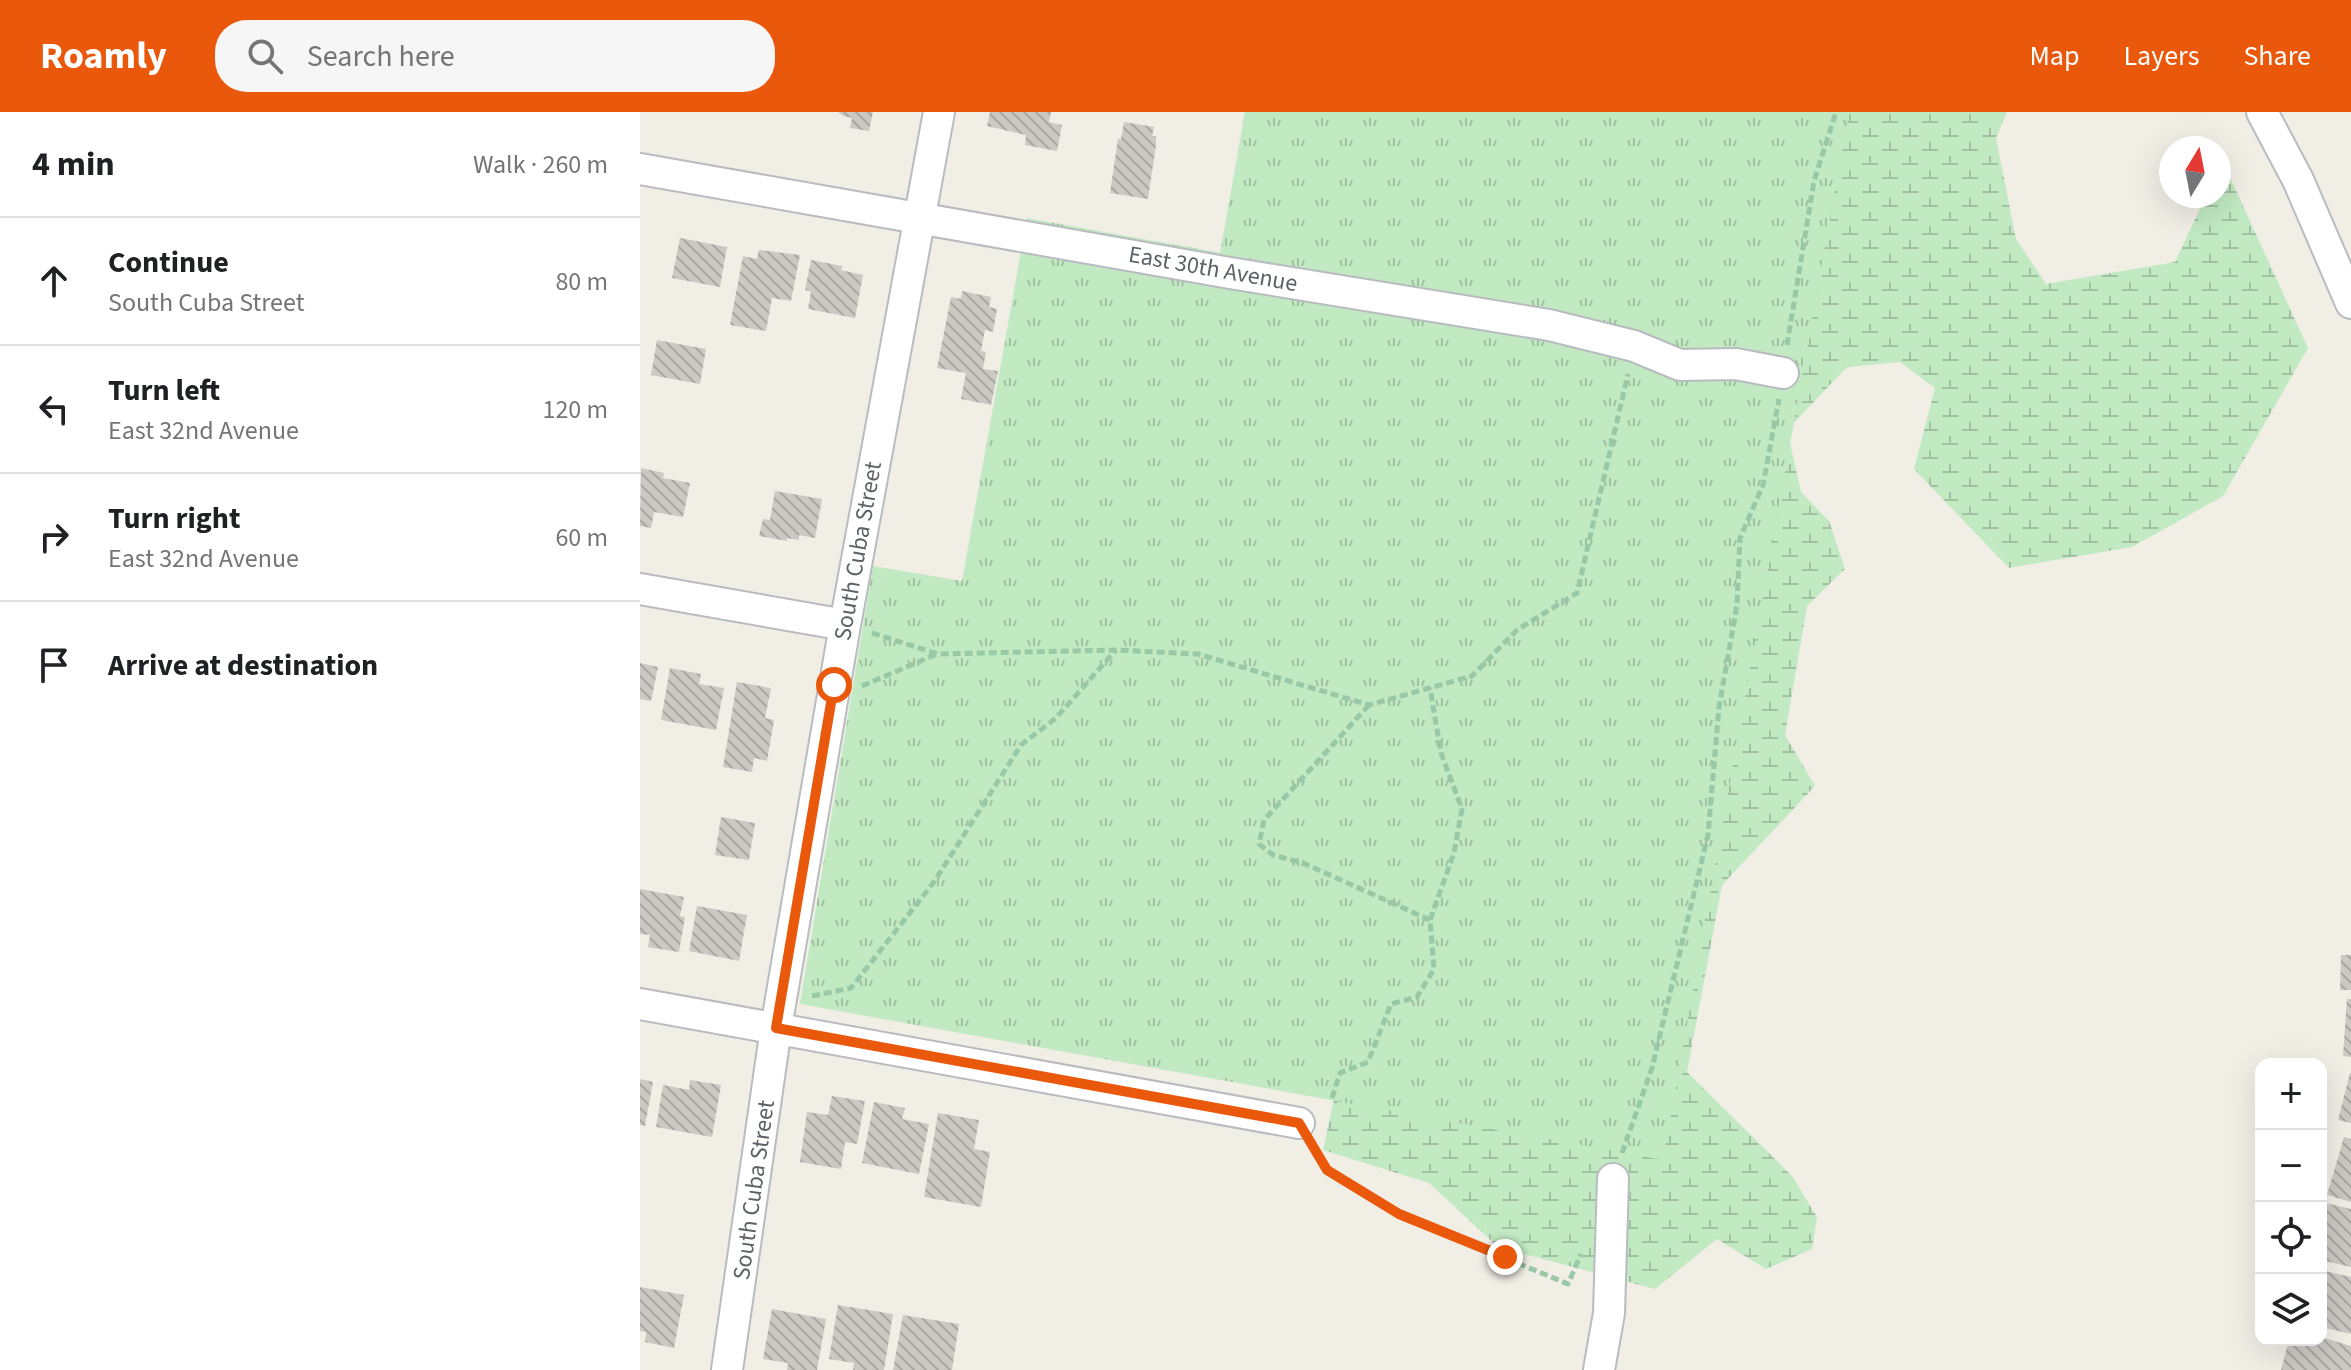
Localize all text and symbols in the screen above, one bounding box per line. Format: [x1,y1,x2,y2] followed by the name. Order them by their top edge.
[215,20,775,92] search box
[40,29,167,83] text: Roamly
[243,34,287,78] icon: search
[307,35,455,78] text: Search here
[2029,36,2079,76] text: Map
[2123,36,2199,76] text: Layers
[2243,36,2311,76] text: Share
[2159,136,2231,208] north arrow
[32,140,115,189] text: 4 min
[473,146,608,183] text: Walk · 260 m
[1126,237,1300,301] street label: East 30th Avenue
[108,241,229,284] text: Continue
[32,259,76,303] icon: ahead
[555,263,608,300] text: 80 m
[108,284,304,321] text: South Cuba Street
[108,369,220,412] text: Turn left
[32,387,76,431] icon: left
[542,391,608,428] text: 120 m
[108,412,299,449] text: East 32nd Avenue
[825,459,891,643] street label: South Cuba Street
[108,497,240,540] text: Turn right
[32,515,76,559] icon: right
[555,519,608,556] text: 60 m
[108,540,299,577] text: East 32nd Avenue
[32,643,76,687] icon: arrive
[108,644,378,687] text: Arrive at destination
[816,667,852,703] route start
[2255,1058,2327,1346] map controls
[2255,1058,2327,1130] button: +
[724,1098,784,1282] street label: South Cuba Street
[2255,1130,2327,1202] button: −
[2255,1202,2327,1274] button: locate
[1487,1239,1523,1275] route end
[2255,1274,2327,1346] button: layers

